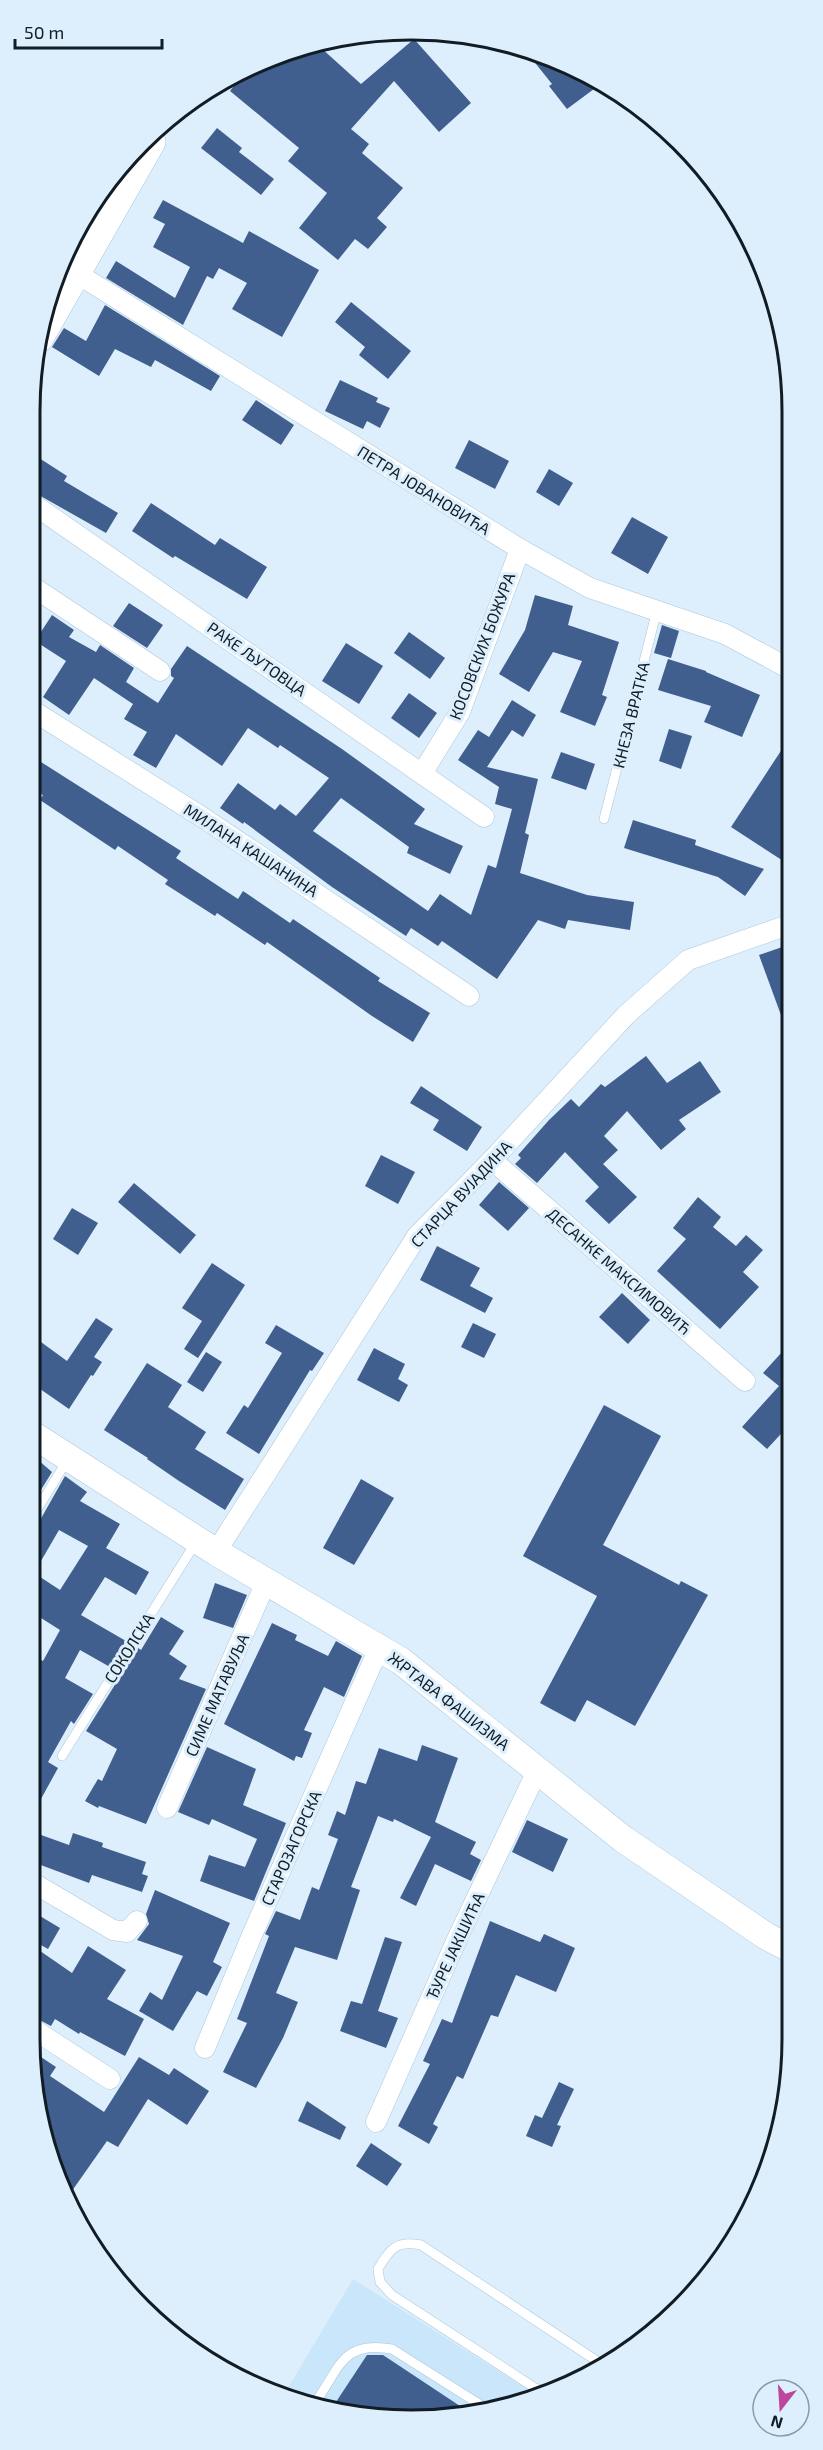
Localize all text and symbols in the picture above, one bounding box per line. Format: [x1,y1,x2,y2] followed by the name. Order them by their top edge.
[15,12,162,50] scale bar
[24,21,64,43] text: 50 m
[355,441,494,538] street label: ПЕТРА ЈОВАНОВИЋА
[445,570,518,722] street label: КОСОВСКИХ БОЖУРА
[204,617,310,700] street label: РАКЕ ЉУТОВЦА
[608,660,653,770] street label: КНЕЗА ВРАТКА
[181,799,322,900] street label: МИЛАНА КАШАНИНА
[406,1136,515,1251] street label: СТАРЦА ВУЈАДИНА
[544,1203,695,1338] street label: ДЕСАНКЕ МАКСИМОВИЋ
[100,1609,158,1686] street label: СОКОЛСКА
[181,1630,252,1759] street label: СИМЕ МАТАВУЉА
[385,1647,514,1754] street label: ЖРТАВА ФАШИЗМА
[257,1787,324,1908] street label: СТАРОЗАГОРСКА
[421,1889,488,2002] street label: ЂУРЕ ЈАКШИЋА
[751,2378,811,2438] north arrow
[768,2412,785,2434] text: N

